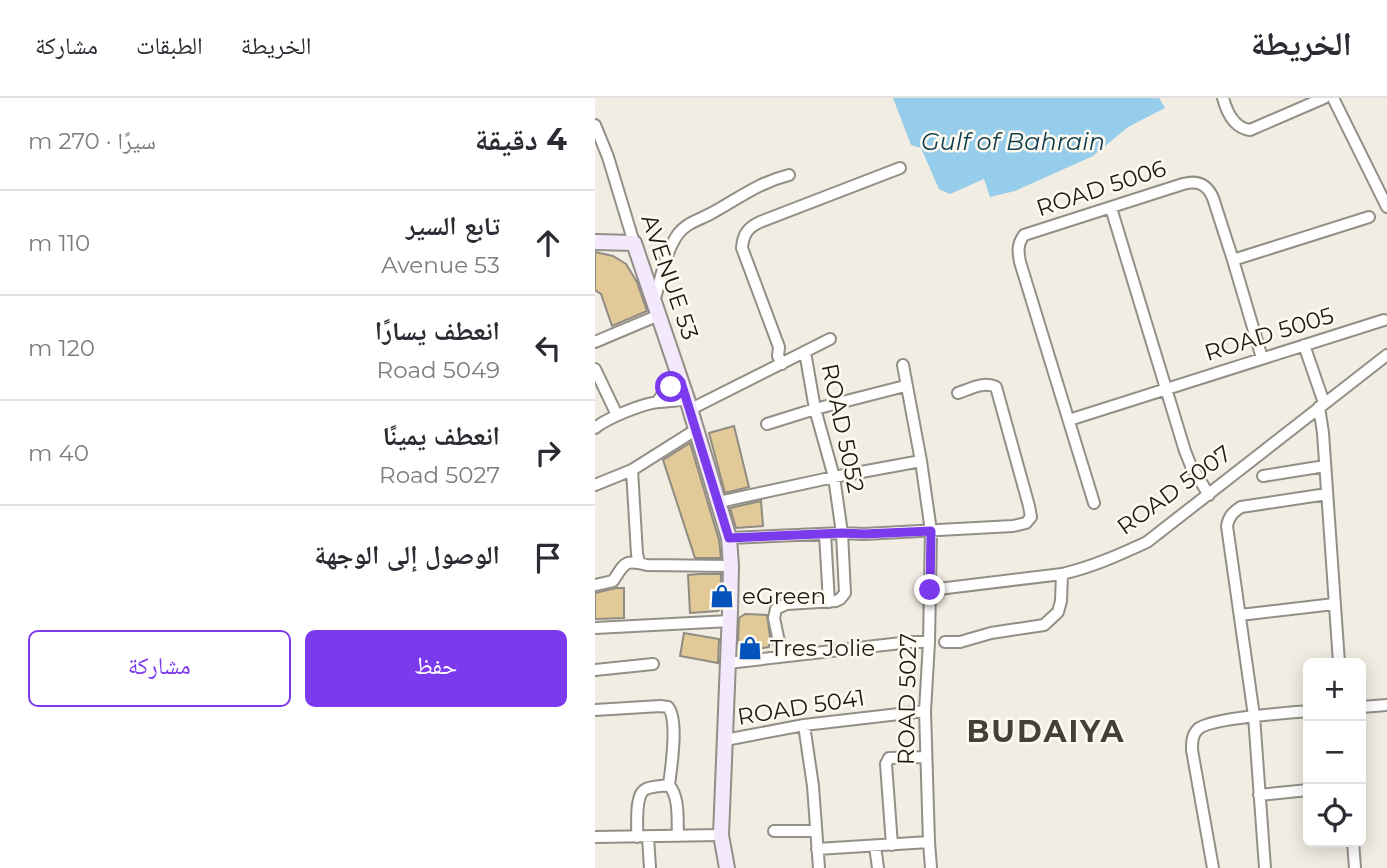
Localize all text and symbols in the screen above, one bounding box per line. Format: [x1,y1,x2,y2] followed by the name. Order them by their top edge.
[1251,23,1352,63] text: الخريطة
[35,31,98,60] text: مشاركة
[136,31,203,60] text: الطبقات
[241,31,311,60] text: الخريطة
[475,121,567,158] text: 4 دقيقة
[28,127,156,155] text: سيرًا · 270 m
[921,127,1105,156] water label: Gulf of Bahrain
[1033,154,1169,222] street label: ROAD 5006
[406,210,500,242] text: تابع السير
[635,211,705,343] street label: AVENUE 53
[529,224,567,262] icon: ahead
[28,229,90,257] text: 110 m
[381,251,500,279] text: Avenue 53
[1201,301,1337,367] street label: ROAD 5005
[375,315,500,347] text: انعطف يسارًا
[529,329,567,367] icon: left
[28,334,95,362] text: 120 m
[377,356,500,384] text: Road 5049
[816,361,870,495] street label: ROAD 5052
[655,371,686,402] route start
[382,420,500,452] text: انعطف يمينًا
[529,434,567,472] icon: right
[28,439,89,467] text: 40 m
[1112,439,1236,541] street label: ROAD 5007
[379,461,500,489] text: Road 5027
[314,539,500,571] text: الوصول إلى الوجهة
[529,539,567,577] icon: arrive
[914,574,945,605] route end
[708,582,736,610] shop icon: eGreen
[742,582,826,610] place label: eGreen
[28,630,291,707] button: مشاركة
[305,630,567,707] button: حفظ
[892,633,922,765] street label: ROAD 5027
[736,634,764,662] shop icon: Tres Jolie
[770,634,875,662] place label: Tres Jolie
[1303,658,1366,847] map controls
[1303,658,1366,721] button: +
[735,683,867,731] street label: ROAD 5041
[966,713,1126,750] district label: BUDAIYA
[1303,721,1366,784] button: −
[1303,784,1366,847] button: locate

